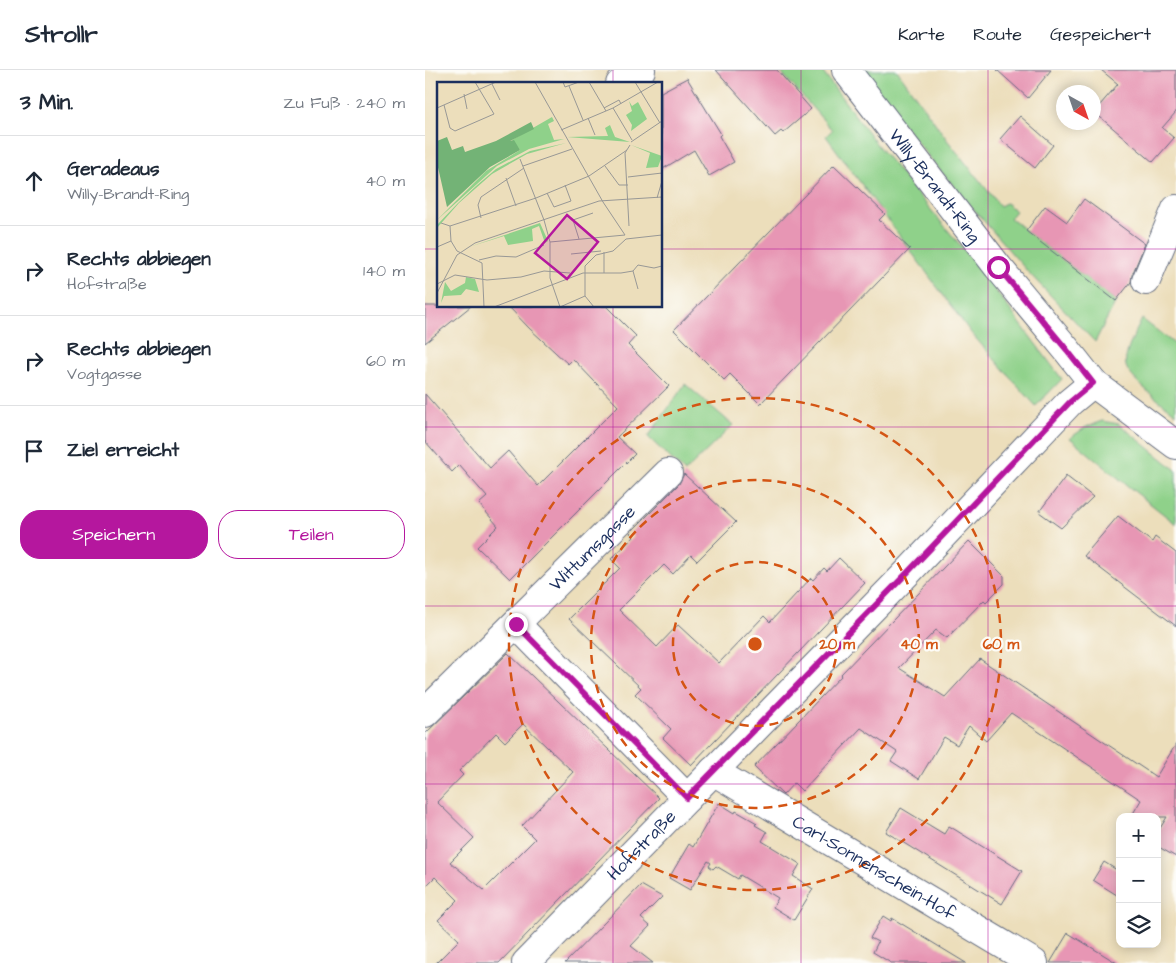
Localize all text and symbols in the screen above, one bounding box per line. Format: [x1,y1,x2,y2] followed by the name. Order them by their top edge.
[25,18,98,52] text: Strollr
[898,22,945,47] text: Karte
[973,22,1022,47] text: Route
[1050,22,1151,47] text: Gespeichert
[437,82,663,308] inset map
[1056,85,1101,130] north arrow
[20,88,73,117] text: 3 Min.
[283,92,405,114] text: Zu Fuß · 240 m
[883,123,987,248] street label: Willy-Brandt-Ring
[67,156,159,183] text: Geradeaus
[20,167,48,195] icon: ahead
[365,170,405,192] text: 40 m
[67,183,189,205] text: Willy-Brandt-Ring
[67,246,211,273] text: Rechts abbiegen
[987,256,1010,279] route start
[20,257,48,285] icon: right
[363,260,405,282] text: 140 m
[67,273,147,295] text: Hofstraße
[67,336,211,363] text: Rechts abbiegen
[20,347,48,375] icon: right
[366,350,405,372] text: 60 m
[67,363,142,385] text: Vogtgasse
[20,437,48,465] icon: arrive
[67,437,179,464] text: Ziel erreicht
[543,499,641,596] street label: Wittumsgasse
[20,510,208,559] button: Speichern
[218,510,405,559] button: Teilen
[505,613,528,636] route end
[818,634,855,655] text: 20 m
[900,634,938,655] text: 40 m
[983,634,1020,655] text: 60 m
[746,635,764,653] centre of rings
[601,804,682,886] street label: Hofstraße
[788,809,961,926] street label: Carl-Sonnenschein-Hof
[1116,813,1161,948] map controls
[1116,813,1161,858] button: +
[1116,858,1161,903] button: −
[1116,903,1161,948] button: layers

